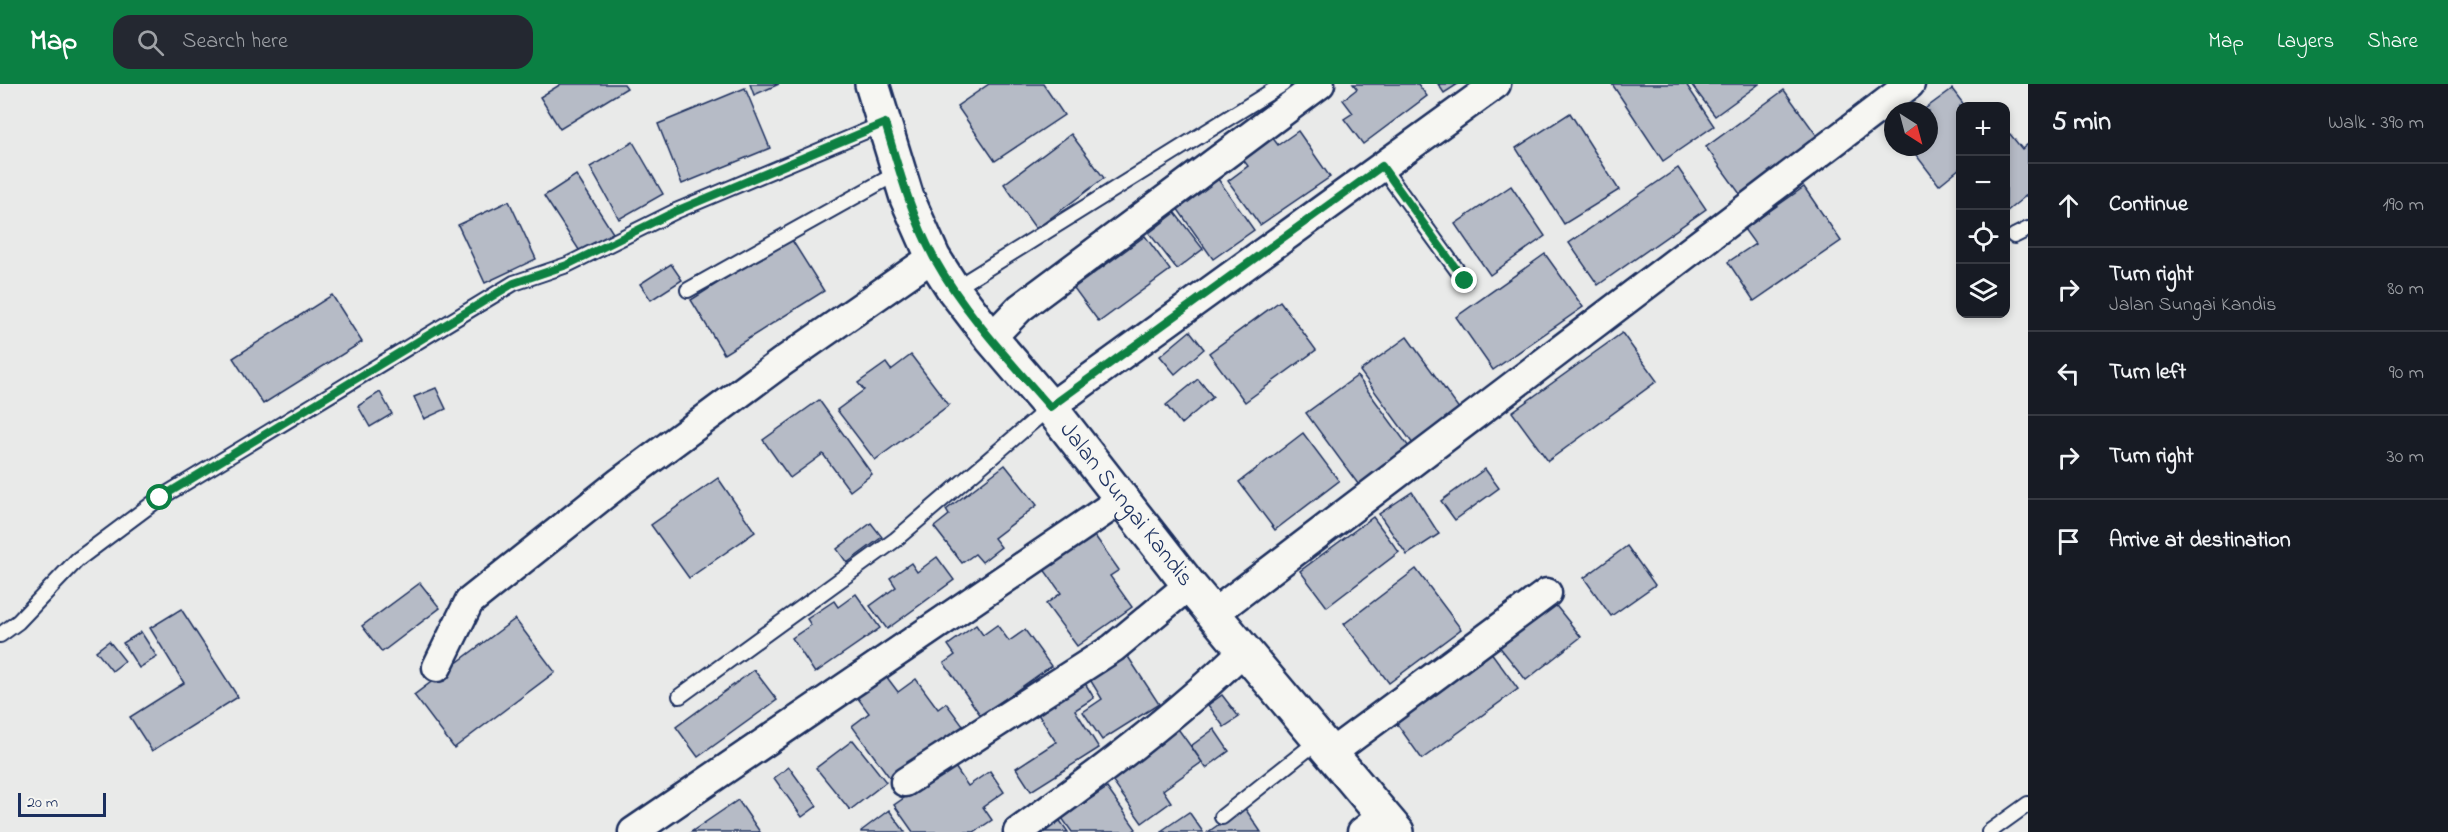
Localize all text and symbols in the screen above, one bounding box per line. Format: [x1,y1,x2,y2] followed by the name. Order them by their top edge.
[113,15,533,69] search box
[30,22,77,63] text: Map
[134,26,167,59] icon: search
[182,26,288,58] text: Search here
[2208,27,2244,57] text: Map
[2277,27,2334,57] text: Layers
[2367,27,2418,57] text: Share
[1884,102,1938,156] north arrow
[1956,102,2010,318] map controls
[1956,102,2010,156] button: +
[2052,104,2111,142] text: 5 min
[2328,109,2424,138] text: Walk · 390 m
[1956,156,2010,210] button: −
[2052,189,2085,222] icon: ahead
[2109,189,2188,221] text: Continue
[2382,191,2424,220] text: 190 m
[1956,210,2010,264] button: locate
[2109,259,2194,291] text: Turn right
[1956,264,2010,318] button: layers
[1451,267,1477,293] route end
[2052,273,2085,306] icon: right
[2387,275,2424,304] text: 80 m
[2109,291,2276,320] text: Jalan Sungai Kandis
[2052,357,2085,390] icon: left
[2109,357,2186,389] text: Turn left
[2389,359,2424,388] text: 90 m
[1051,415,1202,595] street label: Jalan Sungai Kandis
[2052,441,2085,474] icon: right
[2109,441,2194,473] text: Turn right
[2387,443,2424,472] text: 30 m
[146,484,172,510] route start
[2052,525,2085,558] icon: arrive
[2109,525,2291,557] text: Arrive at destination
[18,790,106,818] scale bar
[27,791,58,815] text: 20 m

